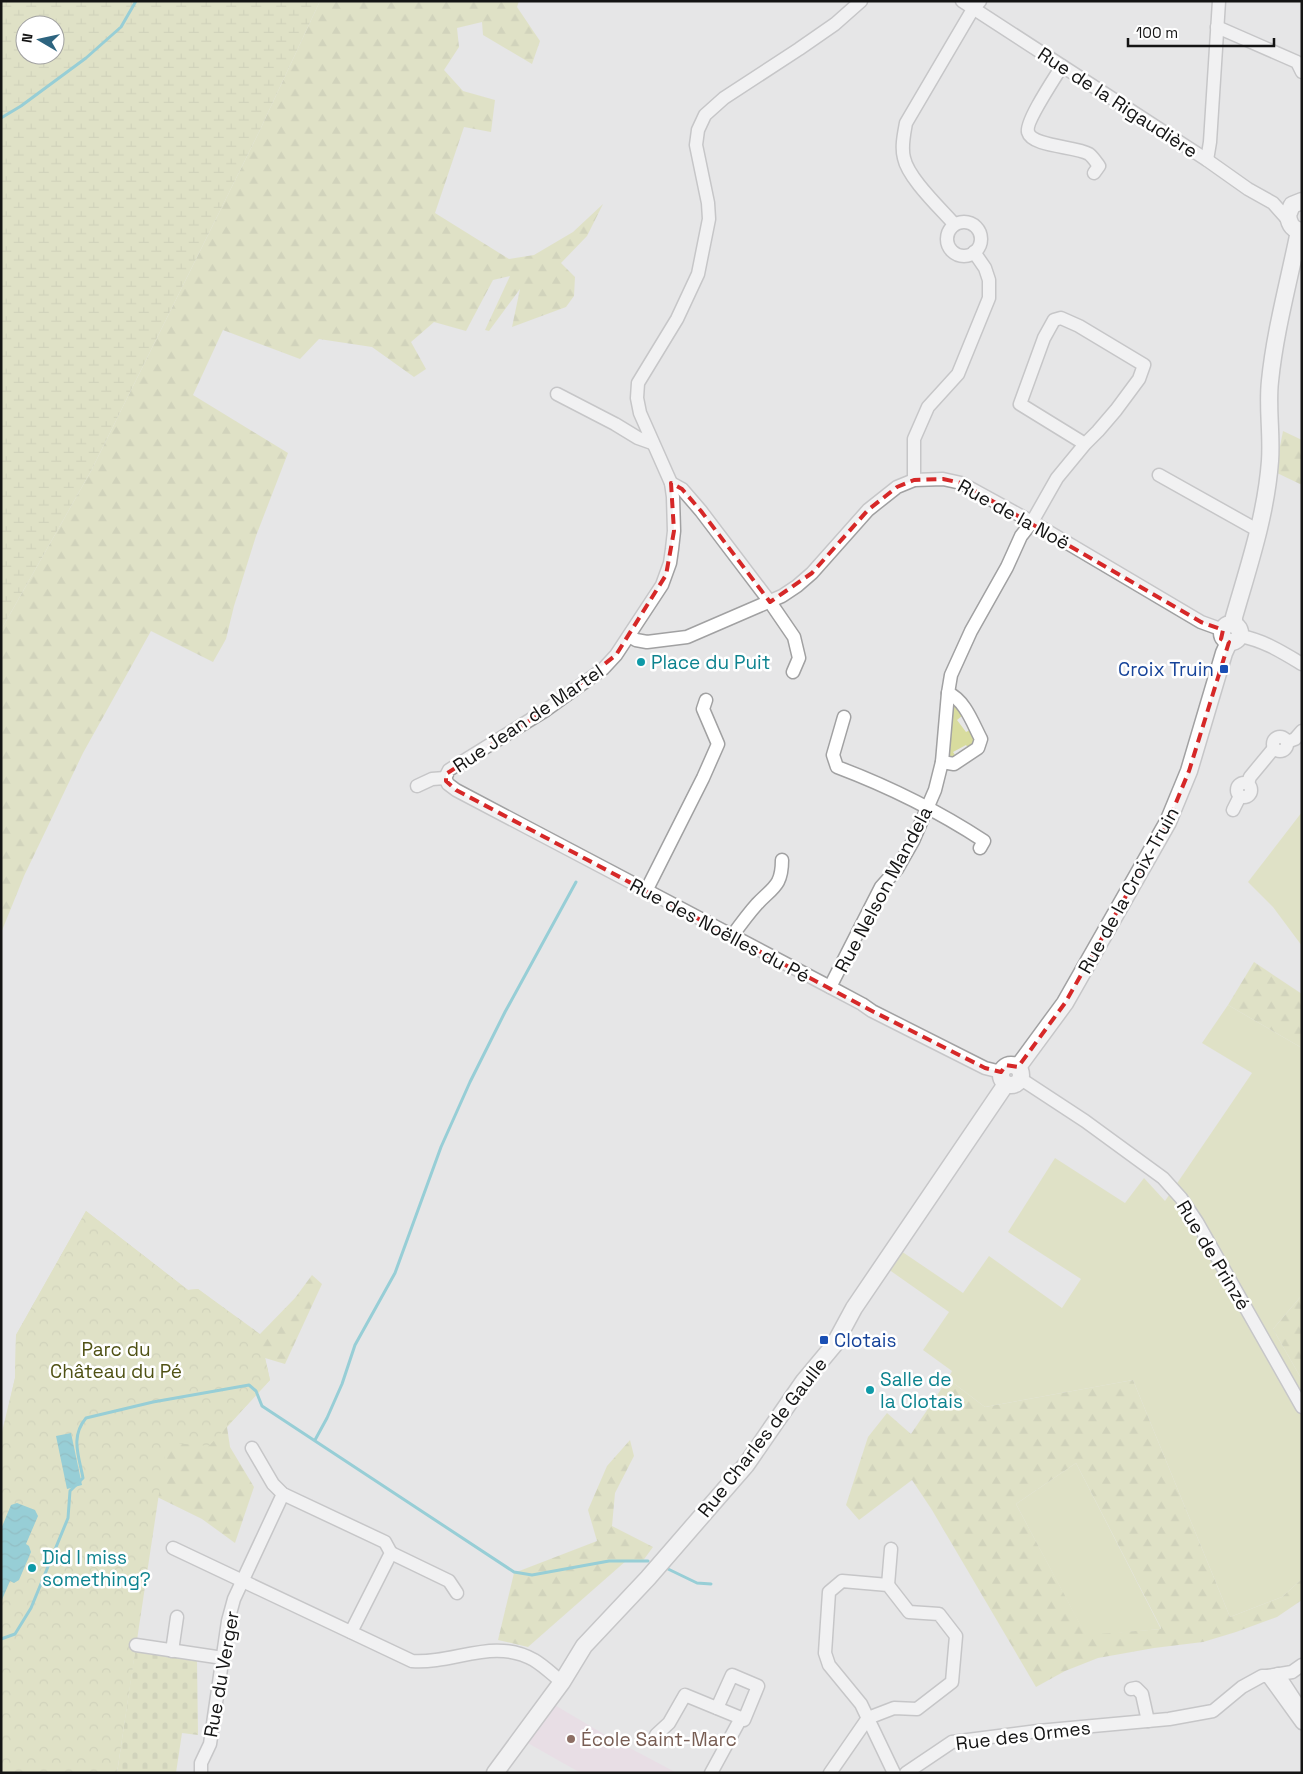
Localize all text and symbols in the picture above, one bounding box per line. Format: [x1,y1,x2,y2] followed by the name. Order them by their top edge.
[15,15,65,65] north arrow
[1128,15,1274,47] scale bar
[1136,23,1178,42] text: 100 m
[18,32,37,44] text: N
[1033,41,1203,164] street label: Rue de la Rigaudière
[953,473,1074,555] street label: Rue de la Noë
[651,650,770,675] place label: Place du Puit
[635,656,647,668] marker: Place du Puit
[1118,657,1214,682] place label: Croix Truin
[448,659,608,778] street label: Rue Jean de Martel
[1218,663,1230,675] marker: Croix Truin
[829,802,938,977] street label: Rue Nelson Mandela
[1072,803,1185,978] street label: Rue de la Croix-Truin
[625,872,814,988] street label: Rue des Noëlles du Pé
[1171,1196,1256,1315] street label: Rue de Prinzé
[834,1328,897,1353] place label: Clotais
[818,1334,830,1346] marker: Clotais
[50,1337,182,1384] park label: Parc du Château du Pé
[692,1352,833,1522] street label: Rue Charles de Gaulle
[880,1367,963,1414] place label: Salle de la Clotais
[864,1384,876,1396] marker: Salle de la Clotais
[42,1545,151,1592] place label: Did I miss something?
[26,1562,38,1574] marker: Did I miss something?
[198,1609,245,1739] street label: Rue du Verger
[954,1715,1092,1756] street label: Rue des Ormes
[581,1727,737,1752] place label: École Saint-Marc
[565,1733,577,1745] marker: École Saint-Marc

